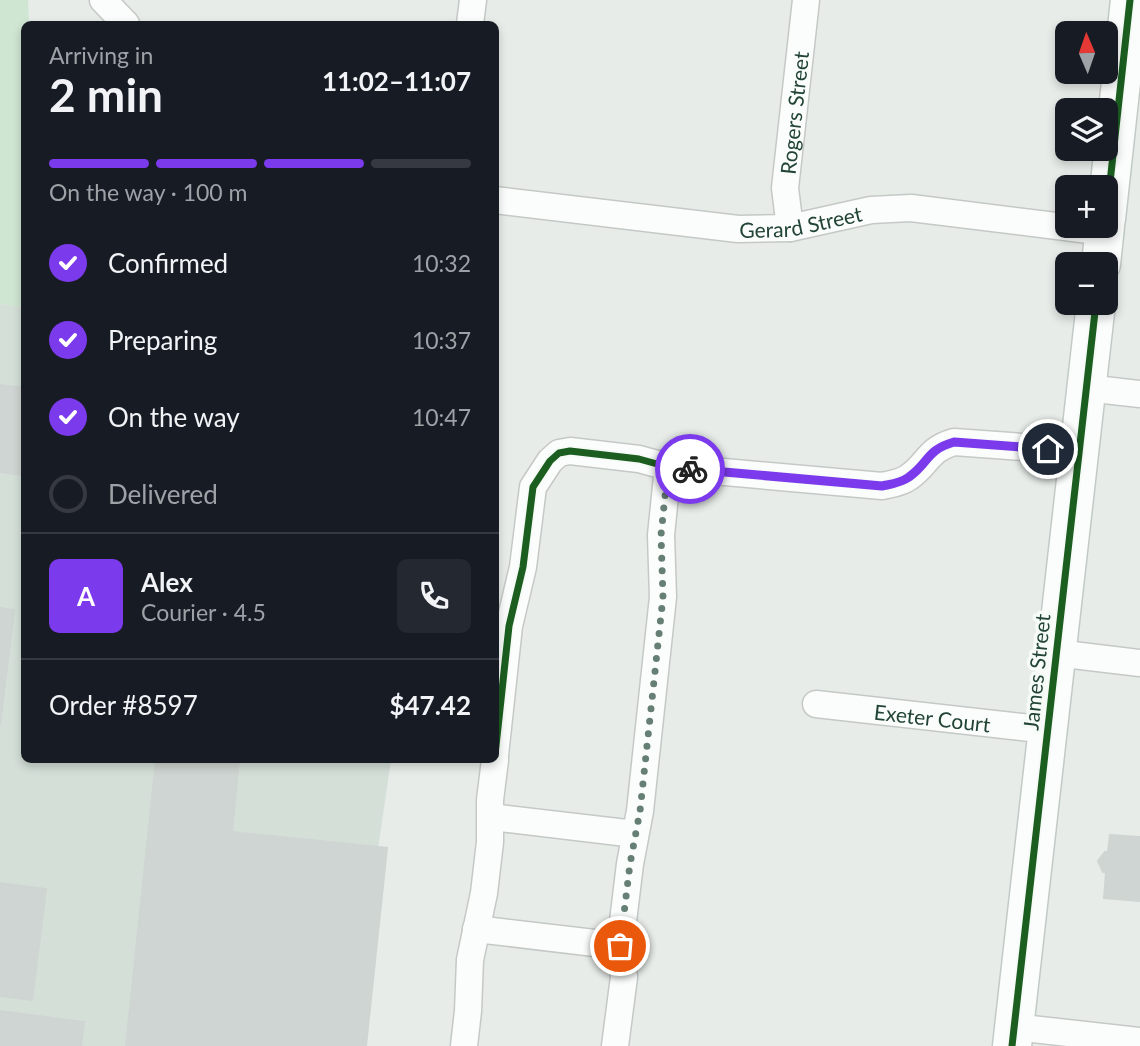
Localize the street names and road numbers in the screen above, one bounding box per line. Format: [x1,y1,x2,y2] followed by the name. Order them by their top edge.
[774,50,813,176] street label: Rogers Street
[739,200,865,241] street label: Gerard Street
[1017,612,1055,731] street label: James Street
[873,698,992,736] street label: Exeter Court

